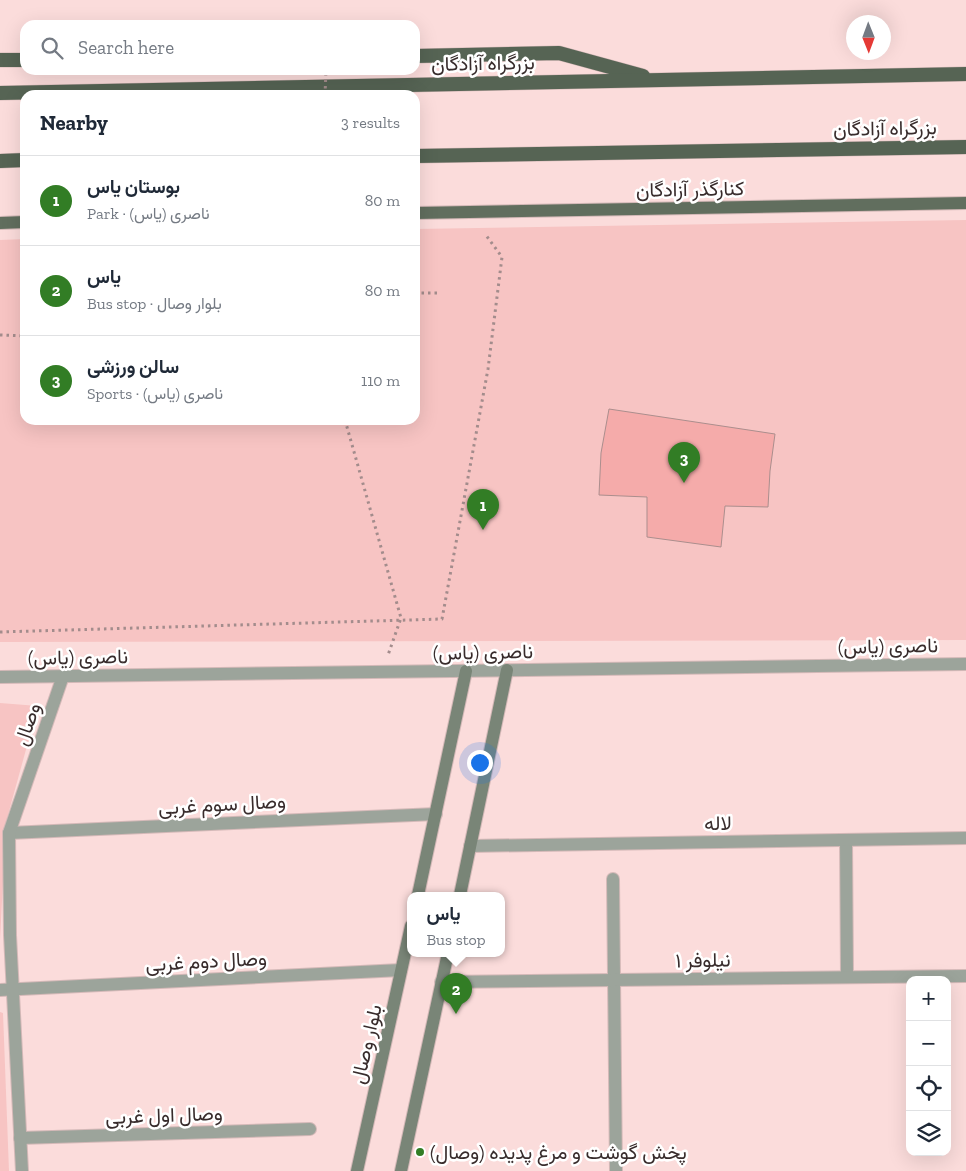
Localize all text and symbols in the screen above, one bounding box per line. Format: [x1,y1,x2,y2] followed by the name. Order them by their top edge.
[846,15,891,60] north arrow
[20,20,420,75] search box
[38,34,66,62] icon: search
[78,36,174,59] text: Search here
[431,50,535,77] street label: بزرگراه آزادگان
[40,110,108,135] text: Nearby
[341,113,400,132] text: 3 results
[833,115,937,142] street label: بزرگراه آزادگان
[87,175,180,198] text: بوستان یاس
[636,176,745,203] street label: کنارگذر آزادگان
[53,191,59,210] text: 1
[365,191,400,210] text: 80 m
[87,204,210,223] text: Park · ناصری (یاس)
[87,265,121,288] text: یاس
[52,281,60,300] text: 2
[365,281,400,300] text: 80 m
[87,294,222,313] text: Bus stop · بلوار وصال
[87,355,179,378] text: سالن ورزشی
[52,371,60,390] text: 3
[361,371,400,390] text: 110 m
[87,384,223,403] text: Sports · ناصری (یاس)
[668,442,700,483] pin: 3
[467,489,499,530] pin: 1
[838,633,938,660] street label: ناصری (یاس)
[433,639,533,666] street label: ناصری (یاس)
[28,644,128,671] street label: ناصری (یاس)
[9,699,46,749] street label: وصال
[467,750,493,776] your location
[158,789,286,820] street label: وصال سوم غربی
[704,811,732,835] street label: لاله
[407,892,505,957] popup
[426,902,461,925] text: یاس
[426,930,486,949] text: Bus stop
[145,946,267,977] street label: وصال دوم غربی
[675,948,731,973] street label: نیلوفر ۱
[440,973,472,1014] pin: 2
[906,976,951,1156] map controls
[906,976,951,1021] button: +
[345,1002,388,1086] street label: بلوار وصال
[906,1021,951,1066] button: −
[906,1066,951,1111] button: locate
[105,1101,223,1130] street label: وصال اول غربی
[906,1111,951,1156] button: layers
[430,1140,687,1166] place label: پخش گوشت و مرغ پدیده (وصال)
[414,1146,426,1158] marker: پخش گوشت و مرغ پدیده (وصال)

